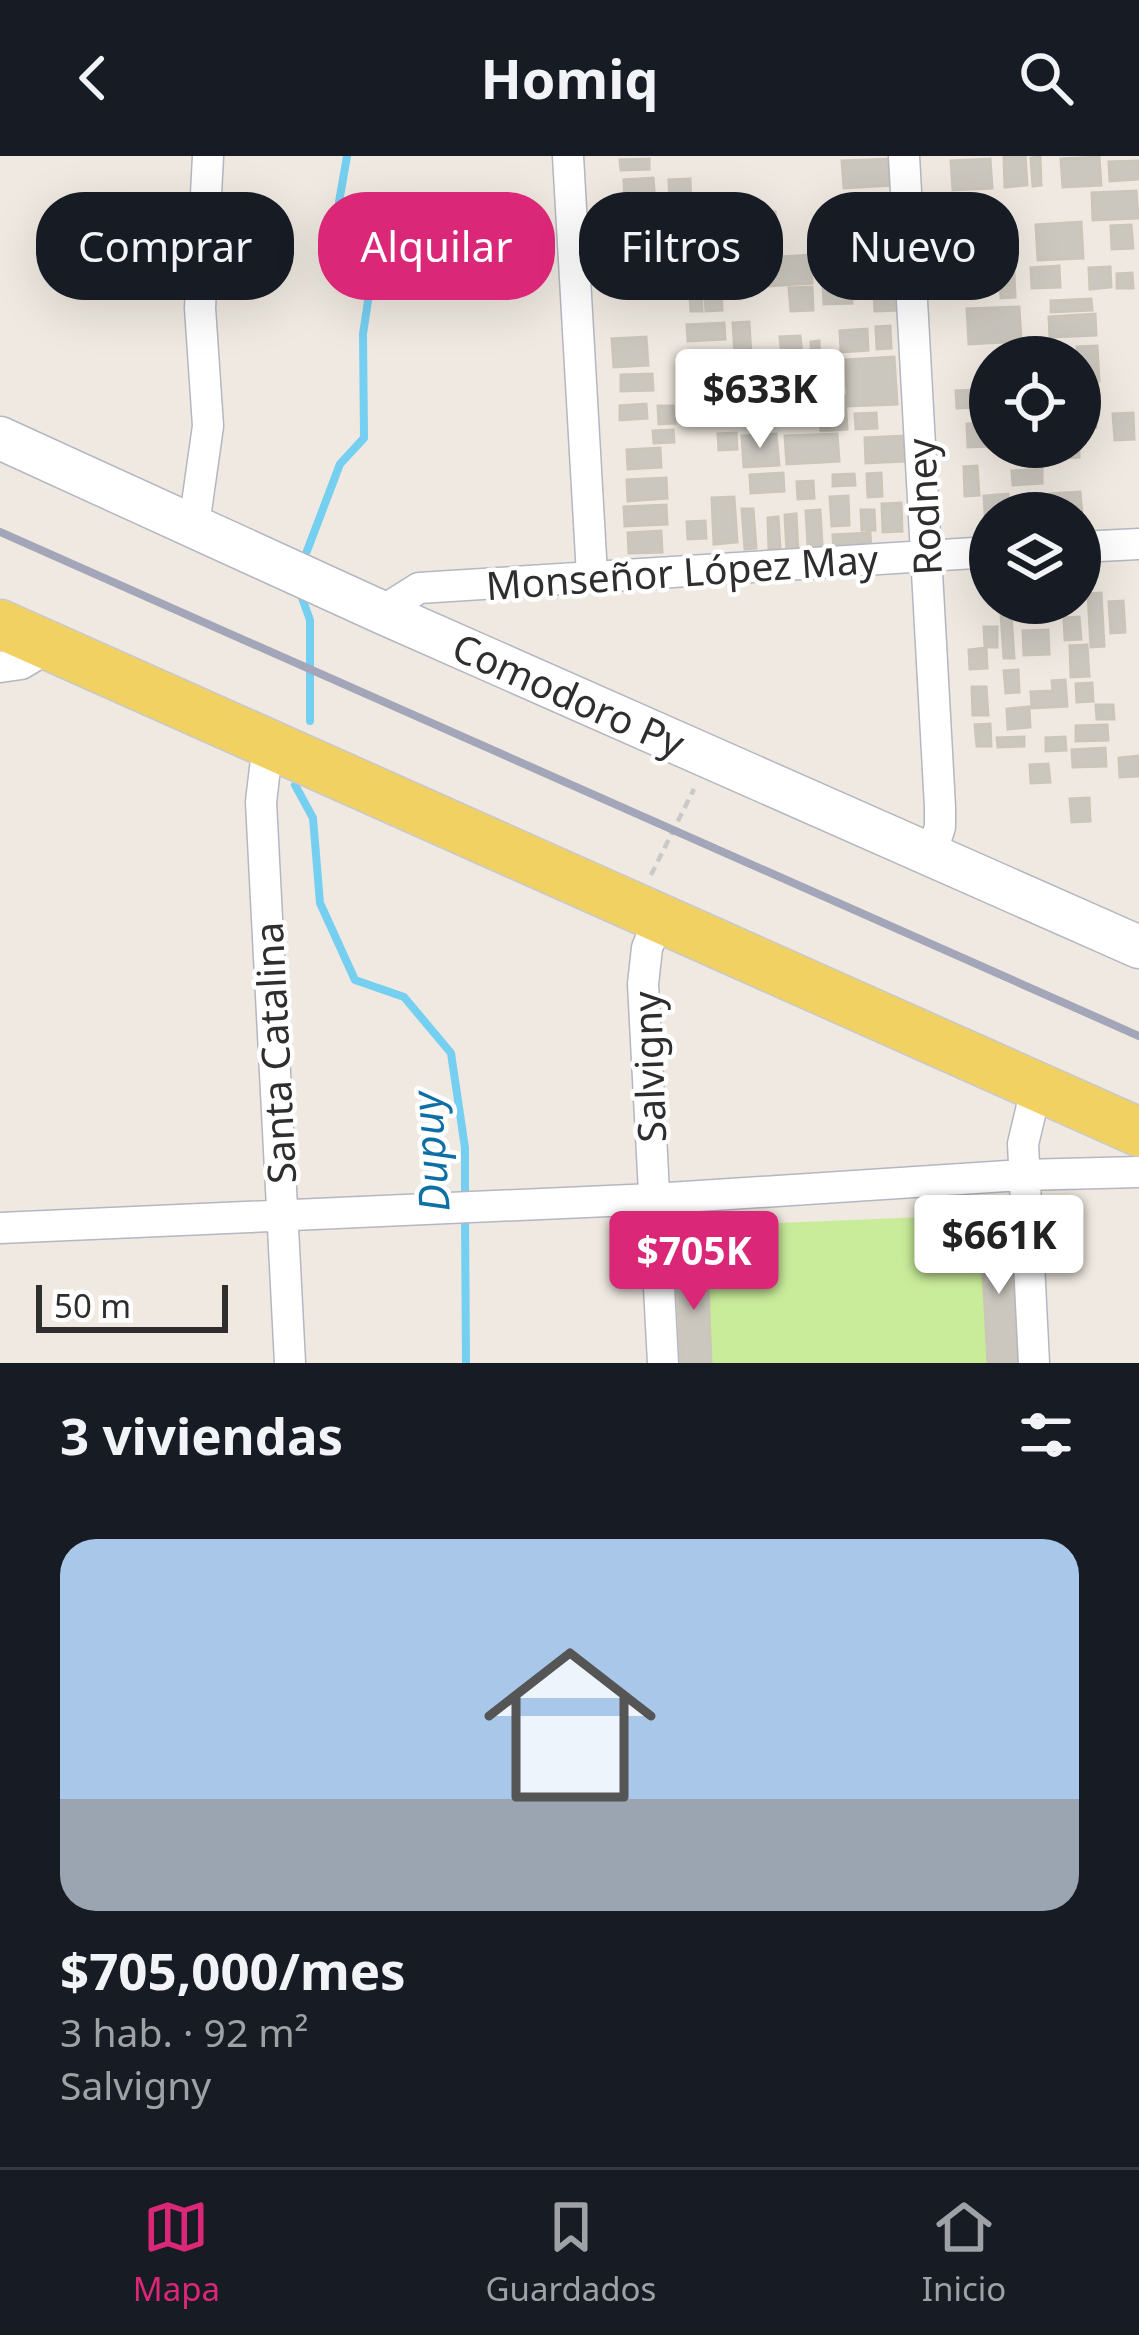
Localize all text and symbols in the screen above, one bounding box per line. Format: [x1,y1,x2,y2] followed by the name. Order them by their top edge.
[481,41,658,115] text: Homiq
[60,45,126,111] icon: back
[1013,45,1079,111] icon: search
[36,192,294,300] chip: Comprar
[318,192,555,300] chip: Alquilar
[579,192,783,300] chip: Filtros
[807,192,1019,300] chip: Nuevo
[969,336,1101,624] map controls
[969,336,1101,468] button: locate
[676,349,844,451] pin: $633K
[702,361,818,414] text: $633K
[893,437,953,577] street label: Rodney
[969,492,1101,624] button: layers
[484,531,880,611] street label: Monseñor López May
[445,619,693,769] street label: Comodoro Py
[241,921,307,1185] street label: Santa Catalina
[619,990,677,1143] street label: Salvigny
[396,1087,462,1214] water label: Dupuy
[915,1195,1083,1297] pin: $661K
[941,1207,1057,1260] text: $661K
[610,1211,778,1313] pin: $705K
[636,1223,752,1276] text: $705K
[36,1279,228,1332] scale bar
[54,1283,131,1328] text: 50 m
[60,1400,343,1470] text: 3 viviendas
[1013,1402,1079,1468] icon: filters
[462,1617,678,1833] icon: home
[60,1935,406,2005] text: $705,000/mes
[60,2005,308,2058] text: 3 hab. · 92 m²
[60,2058,211,2111] text: Salvigny
[133,2194,220,2311] tab: Mapa
[486,2194,656,2311] tab: Guardados
[922,2194,1006,2311] tab: Inicio

